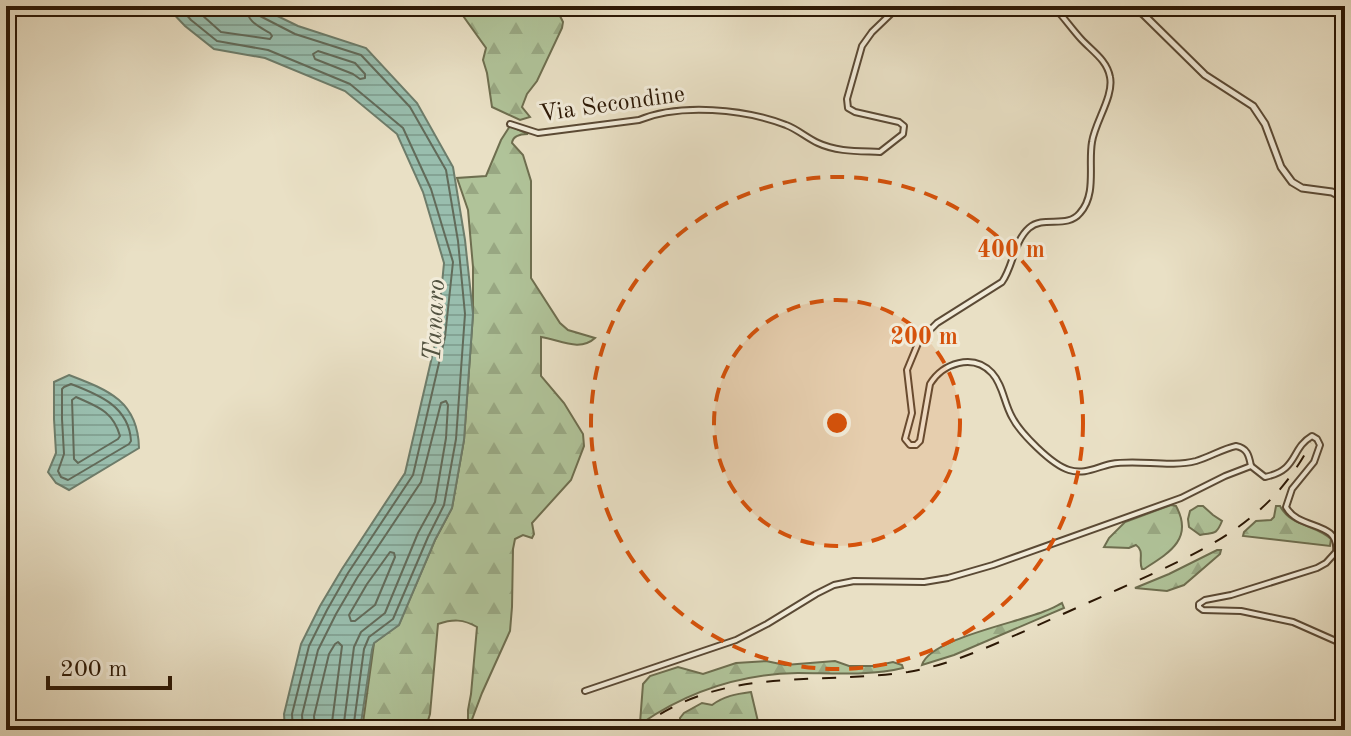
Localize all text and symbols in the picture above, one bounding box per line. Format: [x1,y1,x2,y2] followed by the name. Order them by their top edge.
[538,83,687,127] street label: Via Secondine
[977,239,1045,263] text: 400 m
[420,278,450,362] water label: Tanaro
[890,326,958,350] text: 200 m
[823,409,851,437] centre of rings
[48,640,170,690] scale bar
[60,658,128,682] text: 200 m

